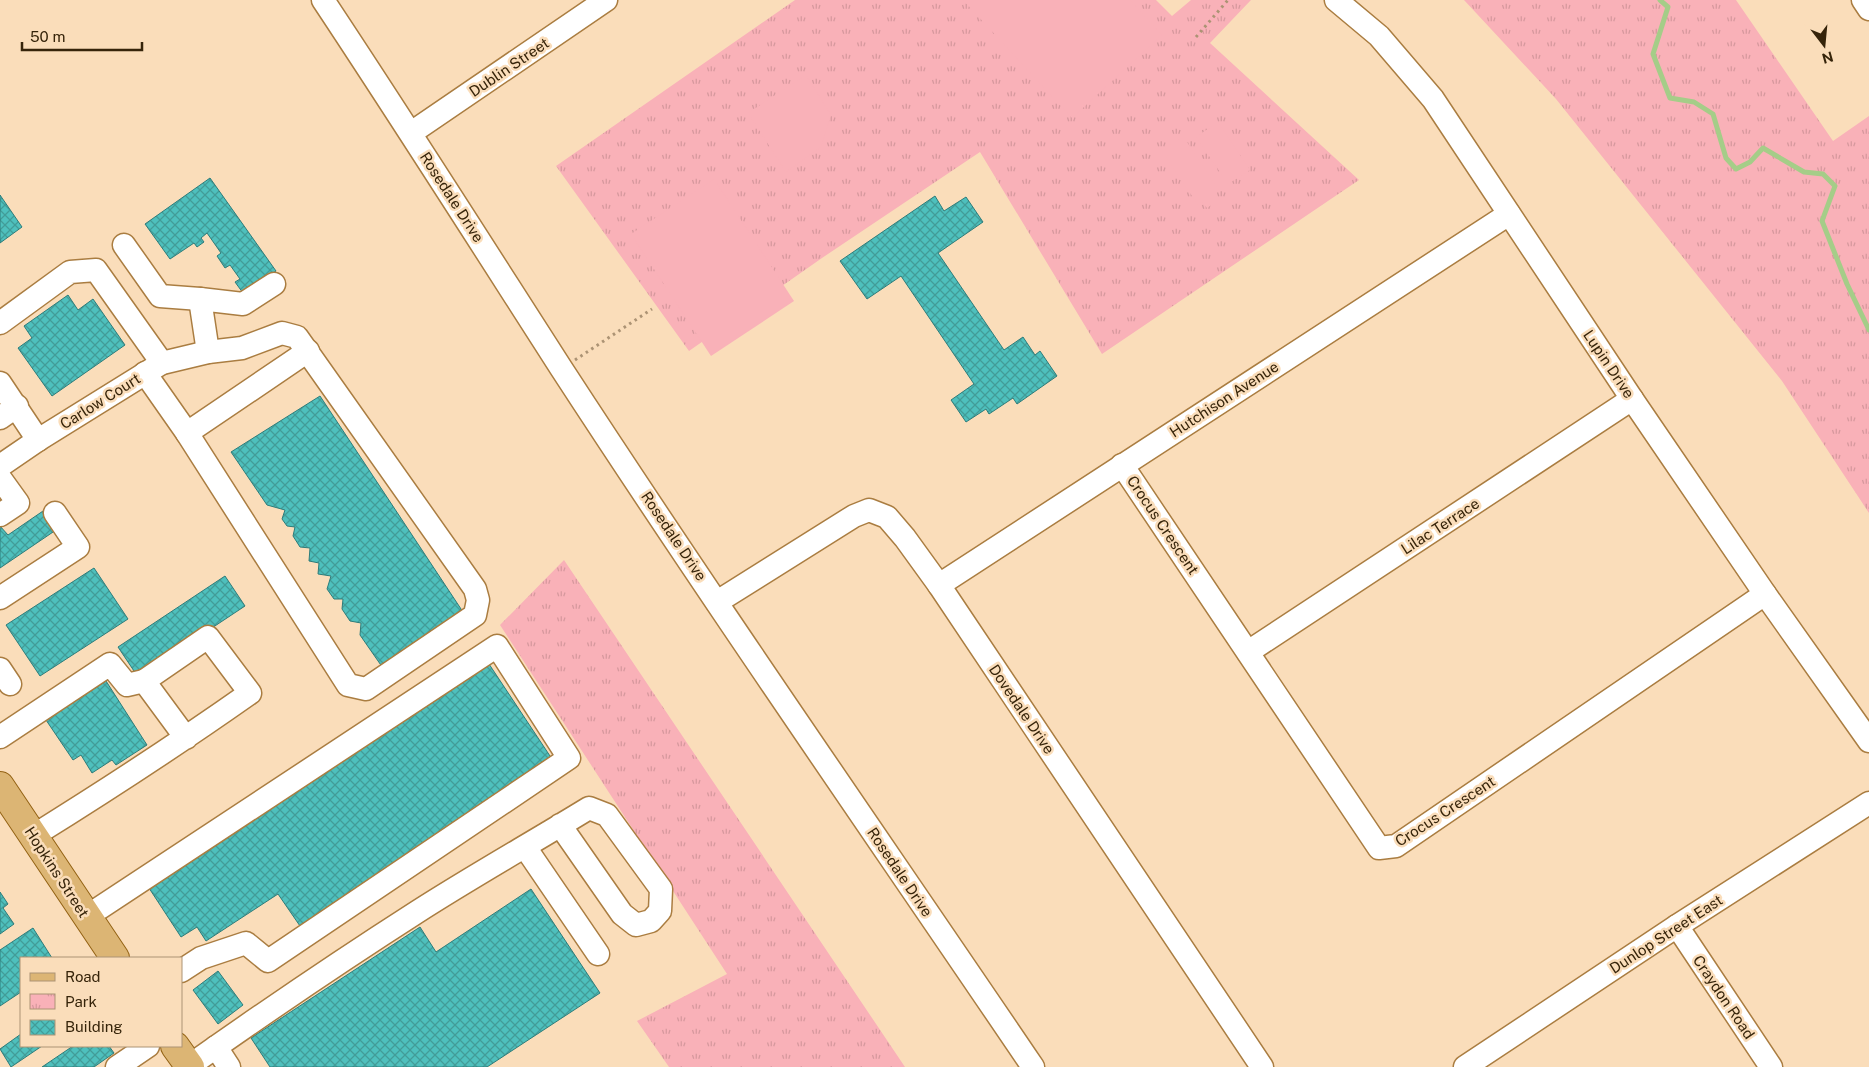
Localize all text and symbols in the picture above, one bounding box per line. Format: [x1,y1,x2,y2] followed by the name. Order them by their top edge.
[22,20,142,52] scale bar
[1799,20,1849,70] north arrow
[30,28,65,45] text: 50 m
[466,34,552,100] street label: Dublin Street
[1820,48,1835,67] text: N
[417,149,487,245] street label: Rosedale Drive
[1580,327,1638,401] street label: Lupin Drive
[1166,358,1282,440] street label: Hutchison Avenue
[57,370,143,432] street label: Carlow Court
[1124,472,1202,578] street label: Crocus Crescent
[638,488,710,584] street label: Rosedale Drive
[1398,494,1482,558] street label: Lilac Terrace
[986,661,1058,757] street label: Dovedale Drive
[1392,772,1498,850] street label: Crocus Crescent
[21,823,93,921] street label: Hopkins Street
[864,824,936,920] street label: Rosedale Drive
[1606,891,1726,977] street label: Dunlop Street East
[1690,952,1758,1042] street label: Craydon Road
[20,957,182,1047] legend
[65,968,101,985] text: Road
[65,993,97,1010] text: Park
[65,1018,123,1035] text: Building

